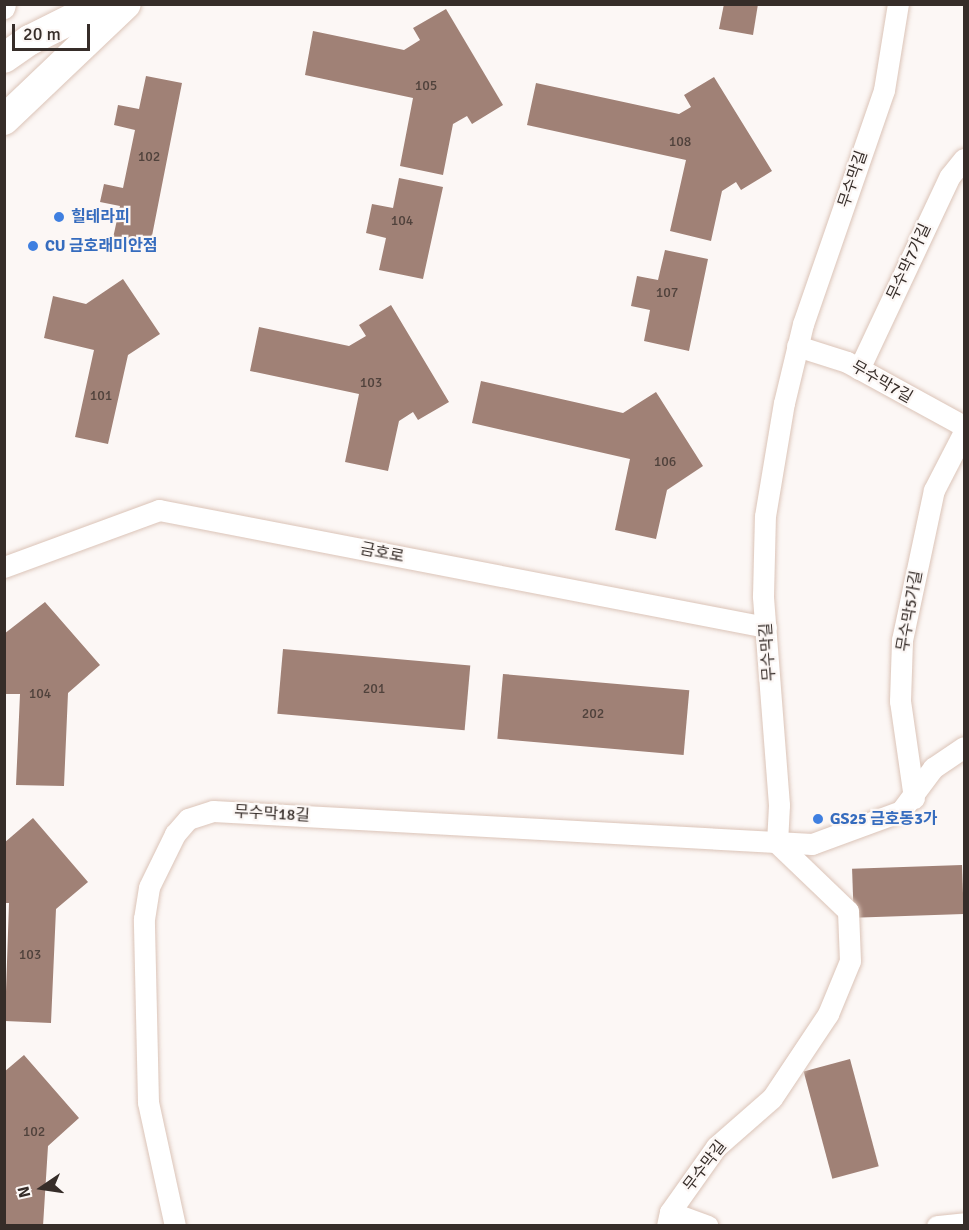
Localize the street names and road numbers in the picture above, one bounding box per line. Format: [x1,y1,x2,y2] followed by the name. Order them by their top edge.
[834,148,872,210] street label: 무수막길
[883,221,935,303] street label: 무수막7가길
[848,357,916,407] street label: 무수막7길
[358,539,406,567] street label: 금호로
[893,569,927,653] street label: 무수막5가길
[756,622,780,682] street label: 무수막길
[233,802,311,826] street label: 무수막18길
[679,1137,731,1195] street label: 무수막길

